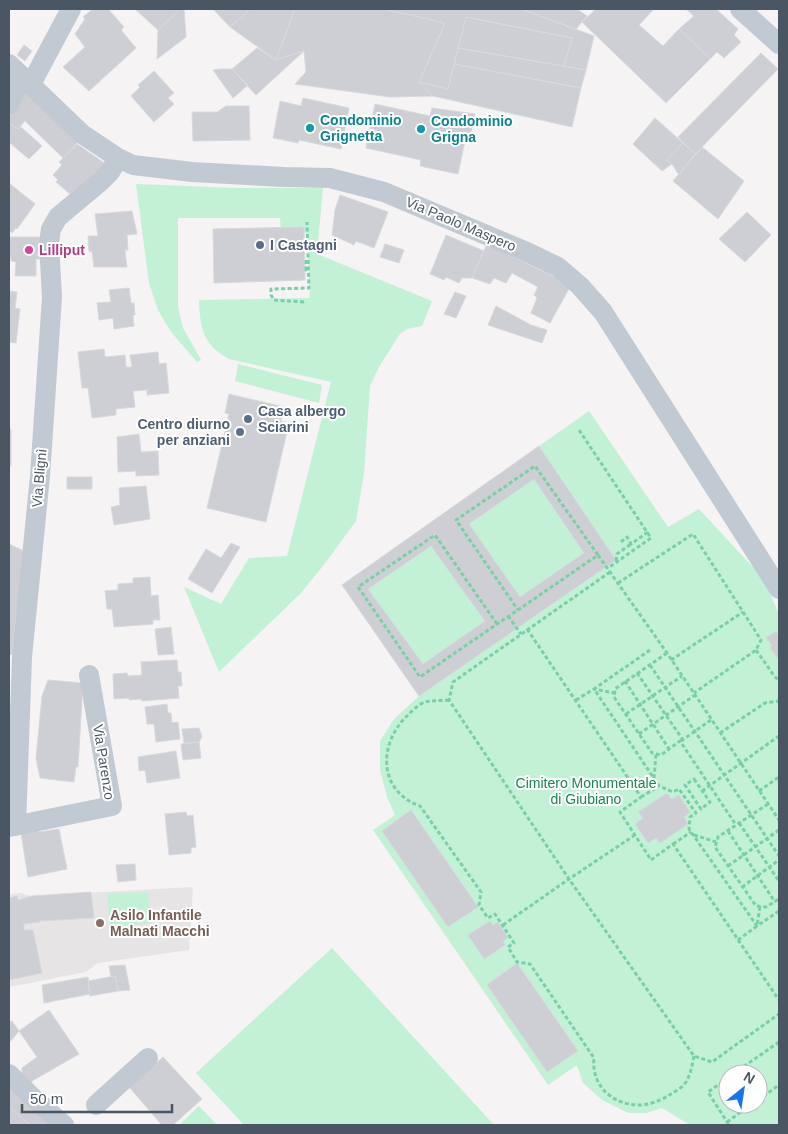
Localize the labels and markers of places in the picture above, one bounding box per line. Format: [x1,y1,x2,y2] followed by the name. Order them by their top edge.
[320,112,402,144] place label: Condominio Grignetta
[431,113,513,145] place label: Condominio Grigna
[304,122,316,134] marker: Condominio Grignetta
[415,123,427,135] marker: Condominio Grigna
[270,237,337,253] place label: I Castagni
[254,239,266,251] marker: I Castagni
[39,242,85,258] place label: Lilliput
[23,244,35,256] marker: Lilliput
[258,403,346,435] place label: Casa albergo Sciarini
[242,413,254,425] marker: Casa albergo Sciarini
[137,416,230,448] place label: Centro diurno per anziani
[234,426,246,438] marker: Centro diurno per anziani
[110,907,210,939] place label: Asilo Infantile Malnati Macchi
[94,917,106,929] marker: Asilo Infantile Malnati Macchi

